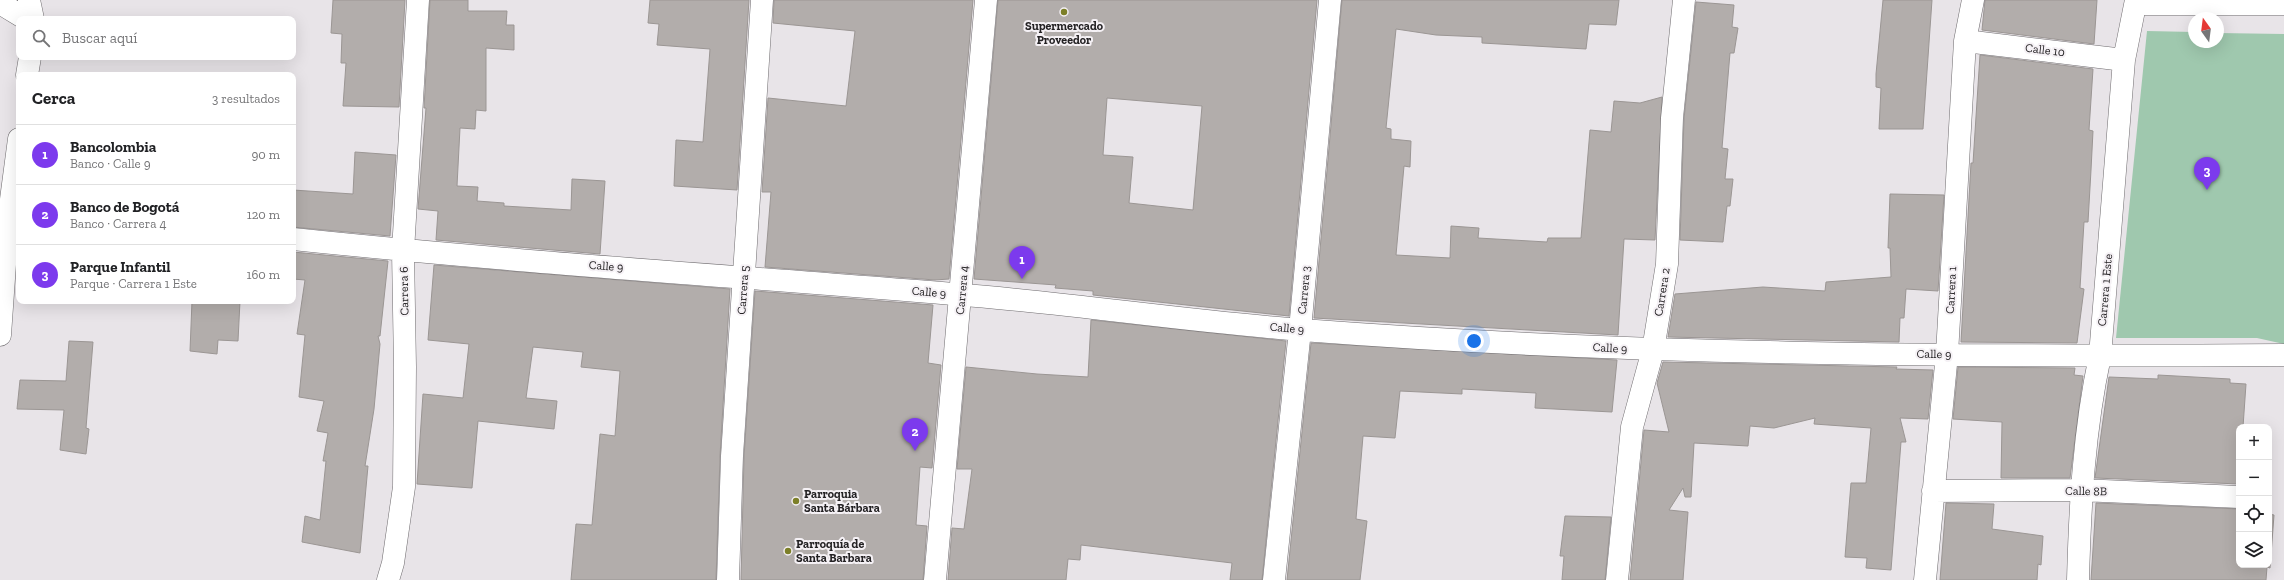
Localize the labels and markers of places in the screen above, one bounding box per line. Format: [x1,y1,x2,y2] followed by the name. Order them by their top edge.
[1059,7,1069,17] marker: Supermercado Proveedor
[1025,19,1104,47] place label: Supermercado Proveedor
[2194,157,2220,190] pin: 3
[1009,246,1035,279] pin: 1
[902,418,928,451] pin: 2
[804,487,880,515] place label: Parroquia Santa Bárbara
[791,496,801,506] marker: Parroquia Santa Bárbara
[796,537,872,565] place label: Parroquía de Santa Barbara
[783,546,793,556] marker: Parroquía de Santa Barbara

